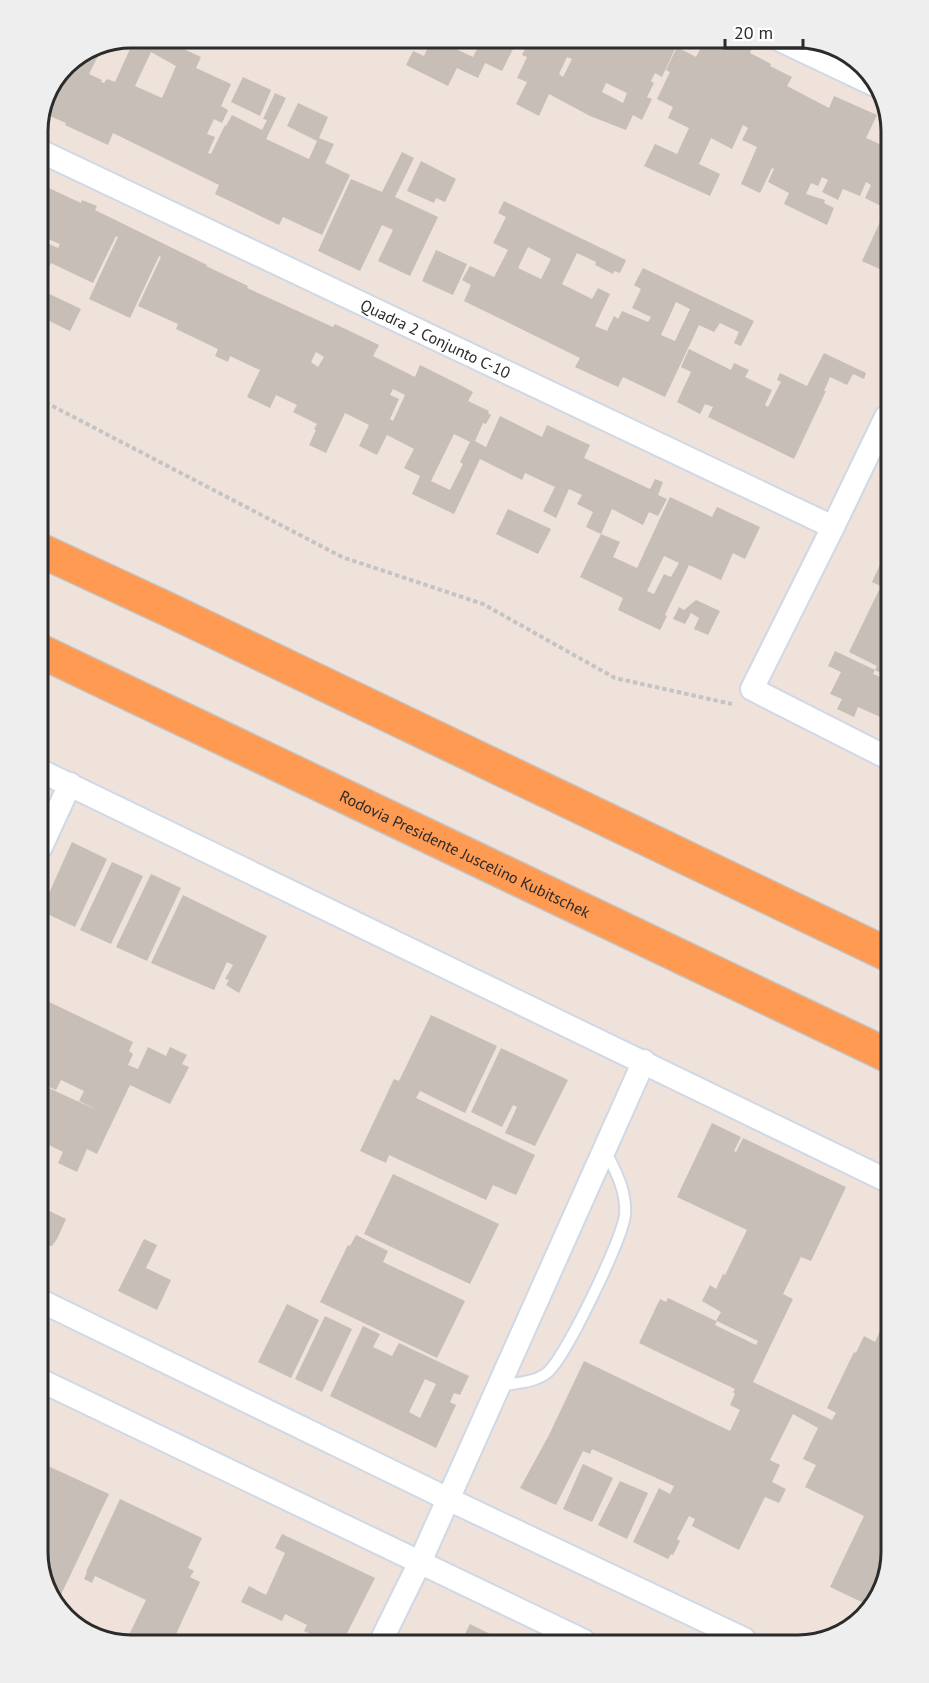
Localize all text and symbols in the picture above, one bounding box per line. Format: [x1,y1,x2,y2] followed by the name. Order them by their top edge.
[725,12,803,50] scale bar
[734,21,773,44] text: 20 m
[357,294,514,383] street label: Quadra 2 Conjunto C-10
[337,785,594,922] street label: Rodovia Presidente Juscelino Kubitschek

